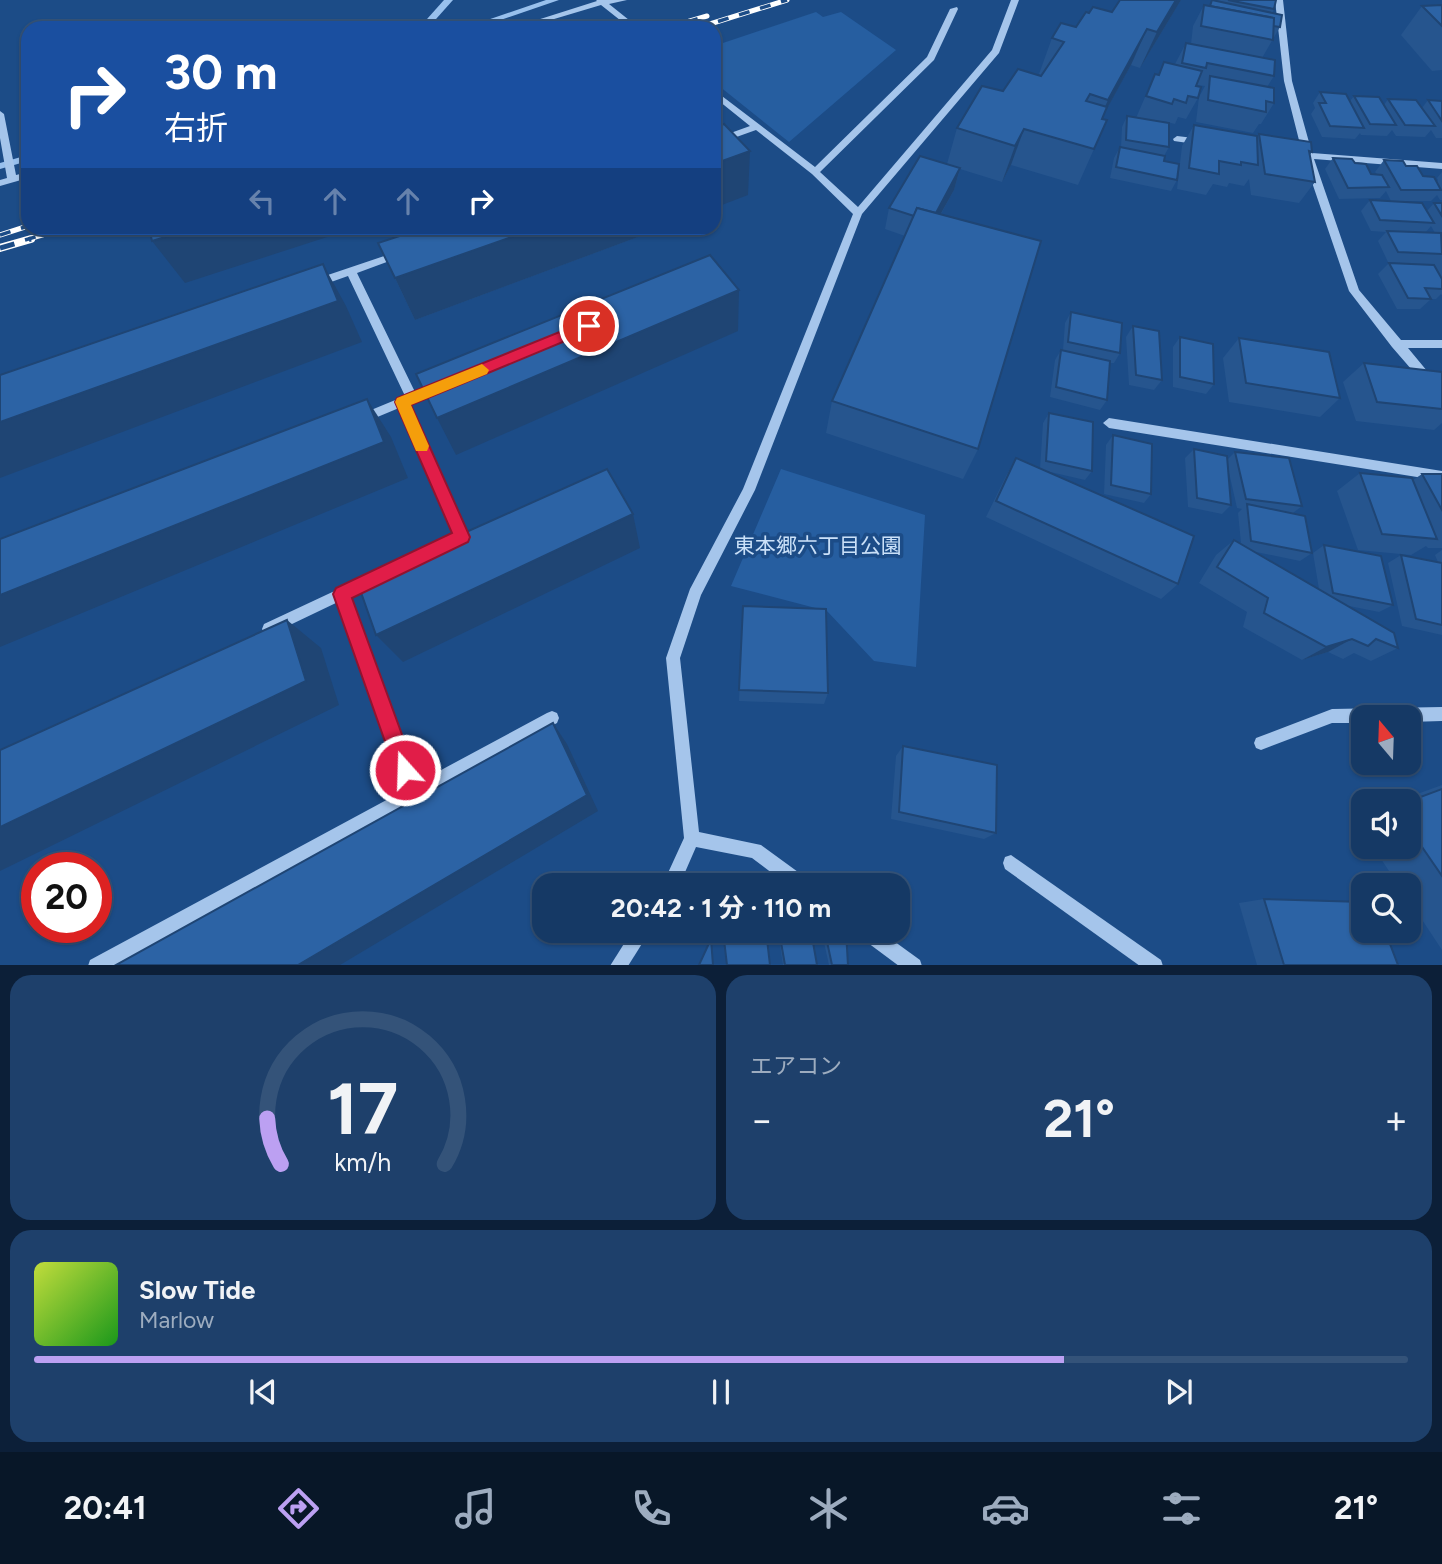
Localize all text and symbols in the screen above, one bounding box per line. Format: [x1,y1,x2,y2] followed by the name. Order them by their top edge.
[164,42,277,101] text: 30 m
[49,49,140,140] icon: right
[164,109,228,147] text: 右折
[243,182,281,220] icon: left
[316,182,354,220] icon: ahead
[389,182,427,220] icon: ahead
[462,182,500,220] icon: right
[559,296,619,356] pin
[570,307,608,345] icon: arrive
[734,533,902,558] park label: 東本郷六丁目公園
[1351,705,1421,775] north arrow
[1351,705,1421,943] map controls
[368,733,442,807] position arrow
[1351,789,1421,859] button: sound
[21,852,112,943] speed limit sign: 20
[1351,873,1421,943] button: search
[611,892,831,924] text: 20:42 · 1 分 · 110 m
[750,1052,842,1080] text: エアコン
[327,1065,399,1152] text: 17
[1043,1088,1115,1150] text: 21°
[750,1097,774,1143] text: −
[1384,1097,1408,1143] text: +
[334,1146,392,1176] text: km/h
[139,1274,255,1306] text: Slow Tide
[139,1306,214,1334] text: Marlow
[244,1373,282,1411] icon: previous
[702,1373,740,1411] icon: pause
[1160,1373,1198,1411] icon: next
[274,1484,323,1533] icon: directions
[451,1484,500,1533] icon: music
[627,1484,676,1533] icon: phone
[804,1484,853,1533] icon: climate
[981,1484,1030,1533] icon: car
[1157,1484,1206,1533] icon: filters
[64,1489,146,1527] text: 20:41
[1334,1489,1378,1527] text: 21°

